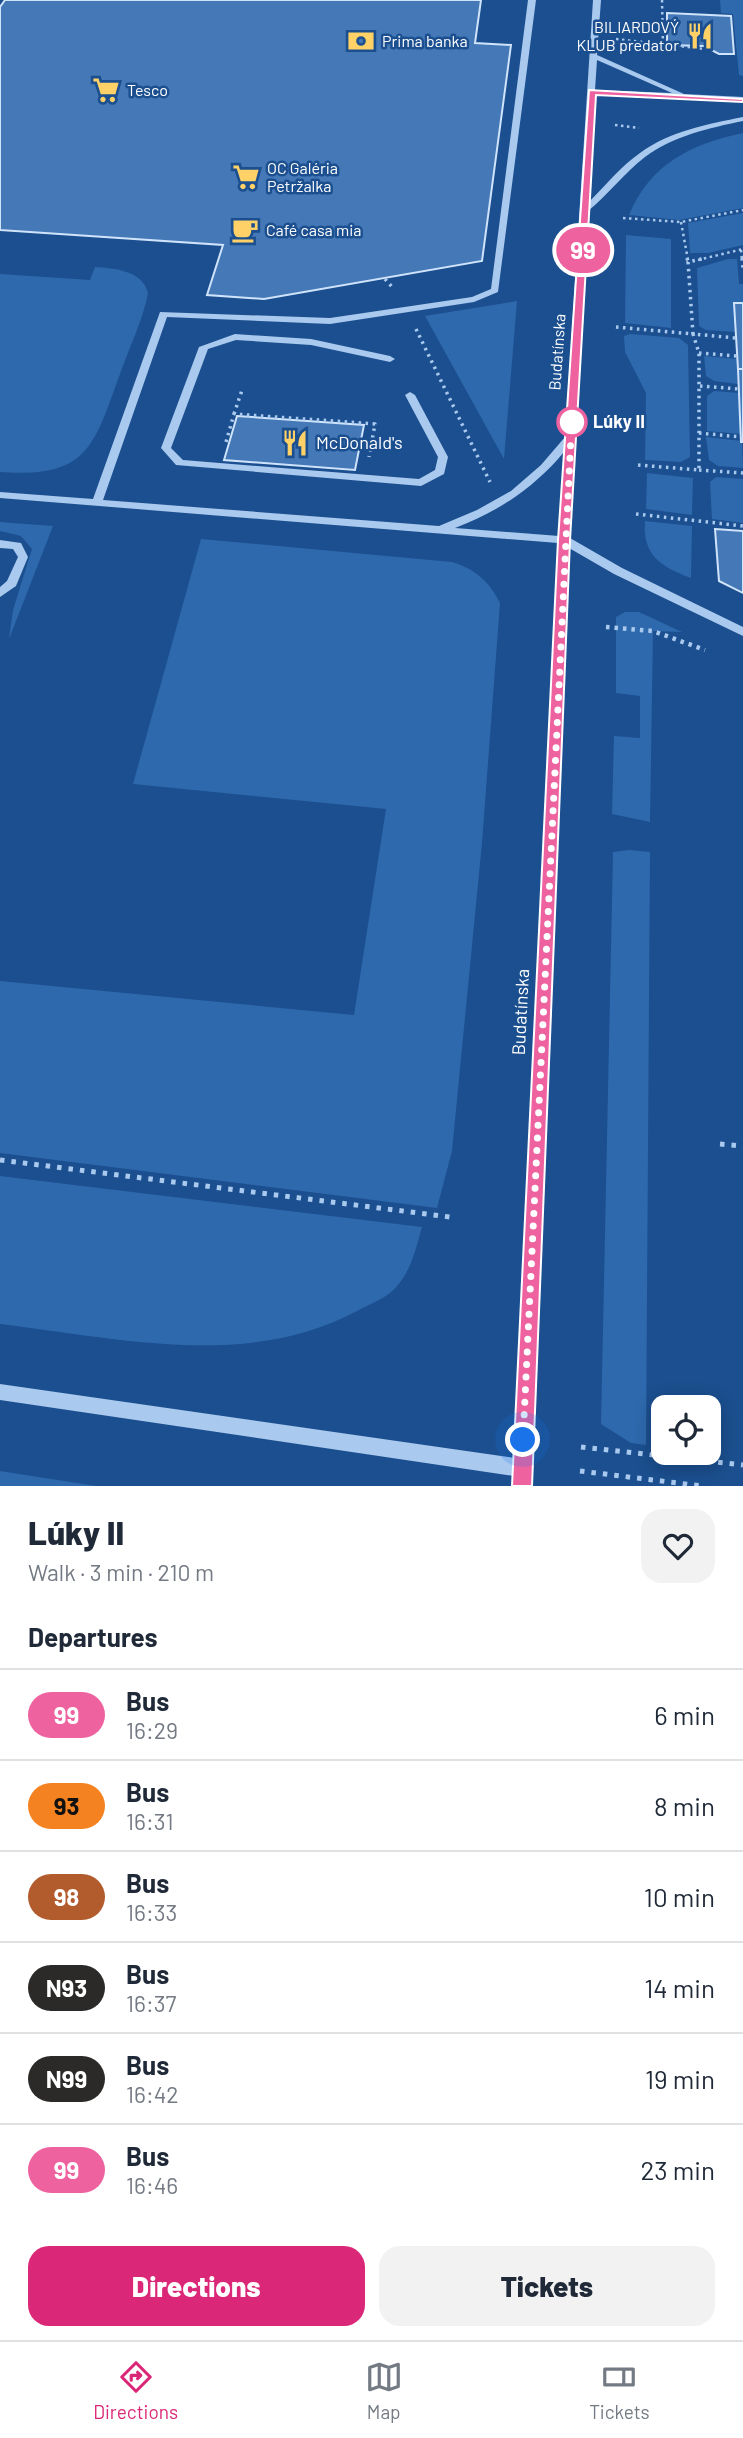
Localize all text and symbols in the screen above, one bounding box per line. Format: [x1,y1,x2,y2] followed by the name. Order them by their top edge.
[576,17,679,54] place label: BILIARDOVÝ KLUB predator
[685,21,715,51] restaurant icon: BILIARDOVÝ KLUB predator
[346,26,376,56] bank icon: Prima banka
[382,31,468,50] place label: Prima banka
[91,75,121,105] supermarket icon: Tesco
[127,80,168,99] place label: Tesco
[267,158,338,195] place label: OC Galéria Petržalka
[231,162,261,192] supermarket icon: OC Galéria Petržalka
[230,215,260,245] cafe icon: Café casa mia
[266,220,361,239] place label: Café casa mia
[552,227,614,273] line badge: 99
[570,235,596,264] text: 99
[544,313,569,391] street label: Budatínska
[557,407,587,437] marker: Lúky II
[593,410,645,432] place label: Lúky II
[280,428,310,458] restaurant icon: McDonald's
[316,431,403,453] place label: McDonald's
[507,968,533,1056] street label: Budatínska
[651,1395,721,1465] map controls
[651,1395,721,1465] button: locate
[505,1422,540,1457] your location
[641,1509,715,1583] button: heart
[28,1512,124,1552] text: Lúky II
[28,1558,214,1586] text: Walk · 3 min · 210 m
[28,1621,158,1652] text: Departures
[126,1685,169,1716] text: Bus
[654,1699,715,1730] text: 6 min
[54,1700,79,1729] text: 99
[126,1716,178,1744] text: 16:29
[126,1776,169,1807] text: Bus
[654,1790,715,1821] text: 8 min
[54,1791,79,1820] text: 93
[126,1807,173,1835] text: 16:31
[126,1867,169,1898] text: Bus
[644,1881,715,1912] text: 10 min
[54,1882,79,1911] text: 98
[126,1898,177,1926] text: 16:33
[126,1958,169,1989] text: Bus
[644,1972,715,2003] text: 14 min
[46,1973,87,2002] text: N93
[126,1989,176,2017] text: 16:37
[126,2049,169,2080] text: Bus
[645,2063,715,2094] text: 19 min
[46,2064,87,2093] text: N99
[126,2080,179,2108] text: 16:42
[126,2140,169,2171] text: Bus
[640,2154,715,2185] text: 23 min
[54,2155,79,2184] text: 99
[126,2171,178,2199] text: 16:46
[28,2246,365,2326] button: Directions
[379,2246,715,2326] button: Tickets
[93,2358,178,2423] tab: Directions
[365,2358,403,2423] tab: Map
[589,2358,650,2423] tab: Tickets

